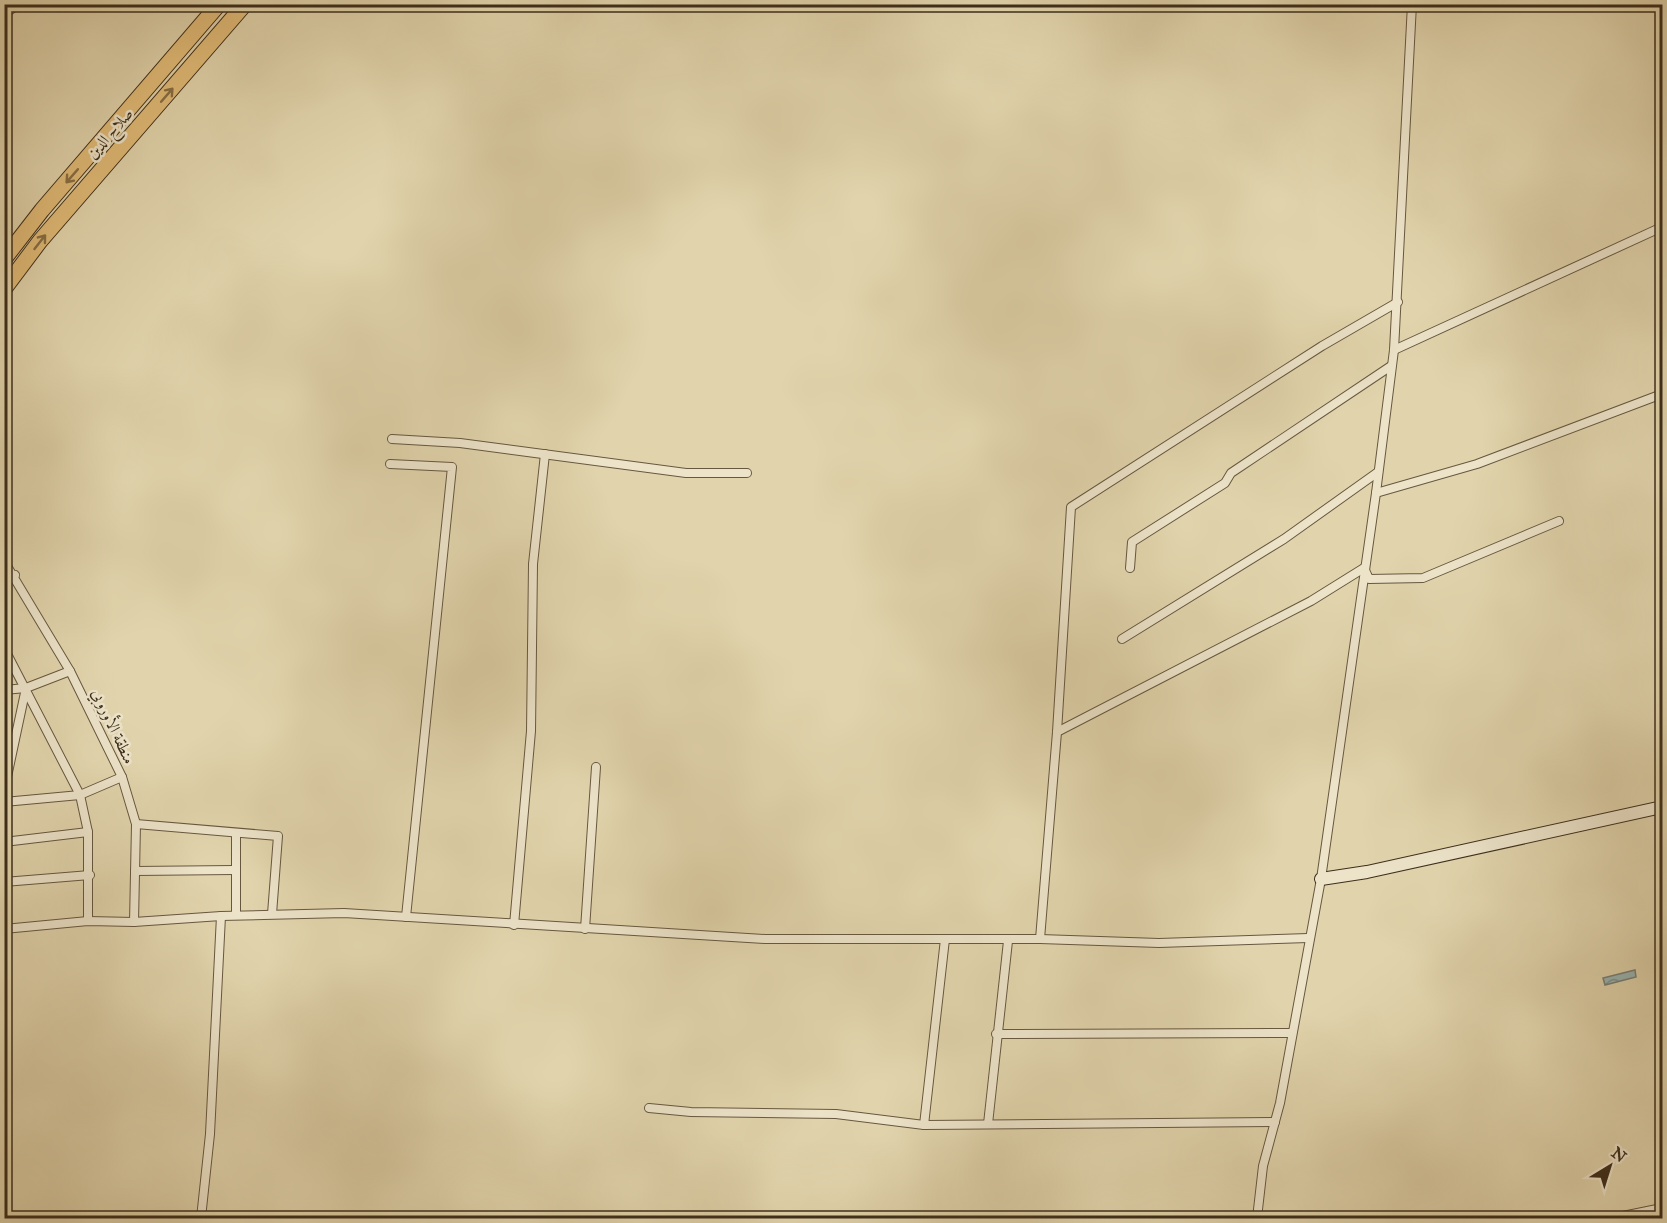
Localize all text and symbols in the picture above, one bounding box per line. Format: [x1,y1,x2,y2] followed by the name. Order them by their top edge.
[160,87,174,102] one-way arrow
[82,104,140,166] street label: صلاح الدين
[65,168,79,183] one-way arrow
[33,235,46,251] one-way arrow
[85,685,141,768] street label: منطقة الأوروبي
[1580,1136,1640,1196] north arrow
[1608,1143,1630,1166] text: N

